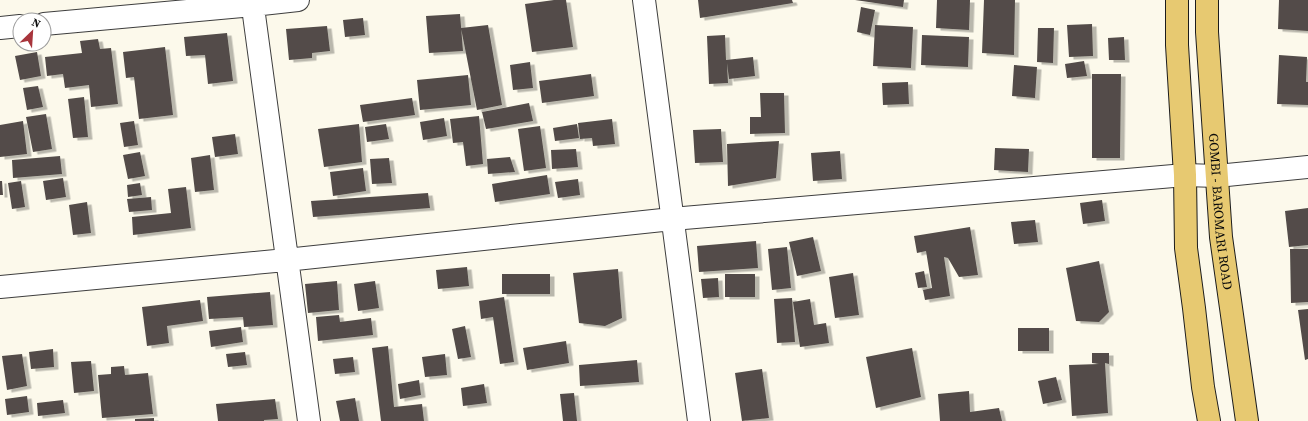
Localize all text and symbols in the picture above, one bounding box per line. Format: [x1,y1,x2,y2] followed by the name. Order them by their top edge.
[12,12,52,52] north arrow
[29,15,43,32] text: N
[1205,133,1237,291] street label: GOMBI - BAROMARI ROAD

